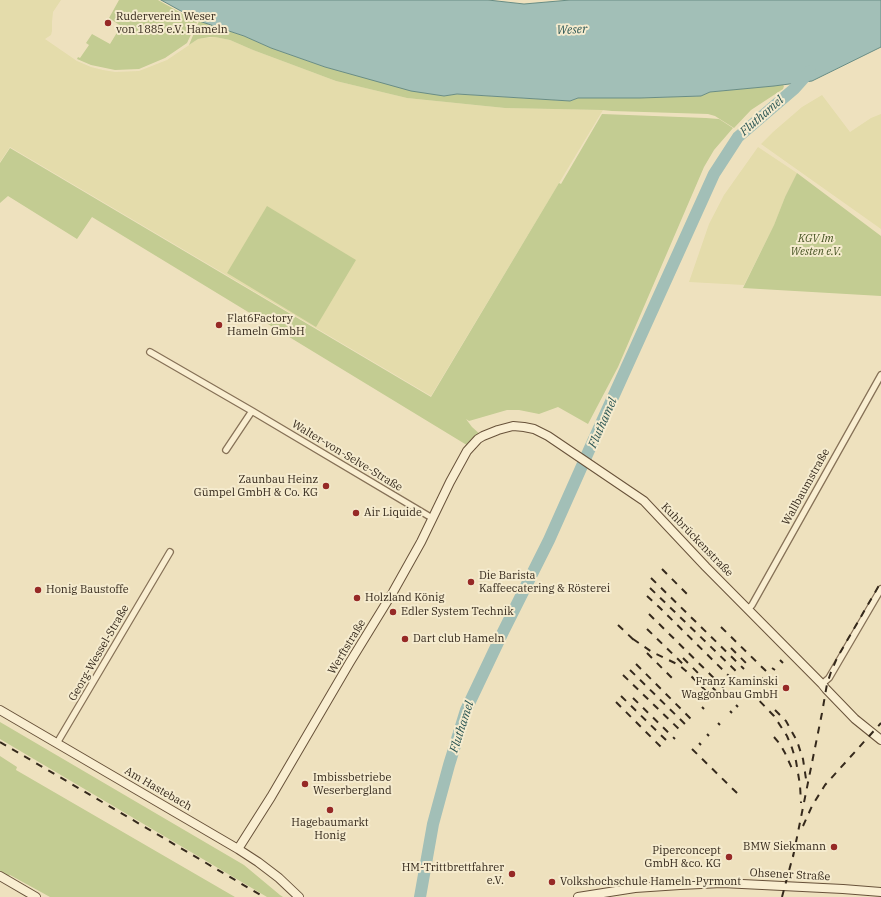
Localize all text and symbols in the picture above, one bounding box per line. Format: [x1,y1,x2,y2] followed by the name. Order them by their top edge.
[116,10,228,36] place label: Ruderverein Weser von 1885 e.V. Hameln
[103,18,113,28] marker: Ruderverein Weser von 1885 e.V. Hameln
[556,22,588,38] water label: Weser
[737,93,787,139] water label: Fluthamel
[791,232,841,258] park label: KGV Im Westen e.V.
[227,312,305,338] place label: Flat6Factory Hameln GmbH
[214,320,224,330] marker: Flat6Factory Hameln GmbH
[586,396,620,450] water label: Fluthamel
[289,418,405,494] street label: Walter-von-Selve-Straße
[779,446,833,528] street label: Wallbaumstraße
[194,473,318,499] place label: Zaunbau Heinz Gümpel GmbH & Co. KG
[321,481,331,491] marker: Zaunbau Heinz Gümpel GmbH & Co. KG
[658,500,736,580] street label: Kuhbrückenstraße
[364,506,422,520] place label: Air Liquide
[351,508,361,518] marker: Air Liquide
[479,569,610,595] place label: Die Barista Kaffeecatering & Rösterei
[466,577,476,587] marker: Die Barista Kaffeecatering & Rösterei
[46,583,129,597] place label: Honig Baustoffe
[33,585,43,595] marker: Honig Baustoffe
[365,591,445,605] place label: Holzland König
[352,593,362,603] marker: Holzland König
[66,602,132,704] street label: Georg-Wessel-Straße
[401,605,514,619] place label: Edler System Technik
[388,607,398,617] marker: Edler System Technik
[325,617,369,677] street label: Werftstraße
[413,632,504,646] place label: Dart club Hameln
[400,634,410,644] marker: Dart club Hameln
[681,675,778,701] place label: Franz Kaminski Waggonbau GmbH
[781,683,791,693] marker: Franz Kaminski Waggonbau GmbH
[447,700,477,754] water label: Fluthamel
[122,764,194,814] street label: Am Hastebach
[313,771,392,797] place label: Imbissbetriebe Weserbergland
[300,779,310,789] marker: Imbissbetriebe Weserbergland
[325,805,335,815] marker: Hagebaumarkt Honig
[291,816,369,842] place label: Hagebaumarkt Honig
[743,840,826,854] place label: BMW Siekmann
[829,842,839,852] marker: BMW Siekmann
[645,844,721,870] place label: Piperconcept GmbH &co. KG
[724,852,734,862] marker: Piperconcept GmbH &co. KG
[402,861,504,887] place label: HM-Trittbrettfahrer e.V.
[749,866,831,884] street label: Ohsener Straße
[507,869,517,879] marker: HM-Trittbrettfahrer e.V.
[560,875,741,889] place label: Volkshochschule Hameln-Pyrmont
[547,877,557,887] marker: Volkshochschule Hameln-Pyrmont

